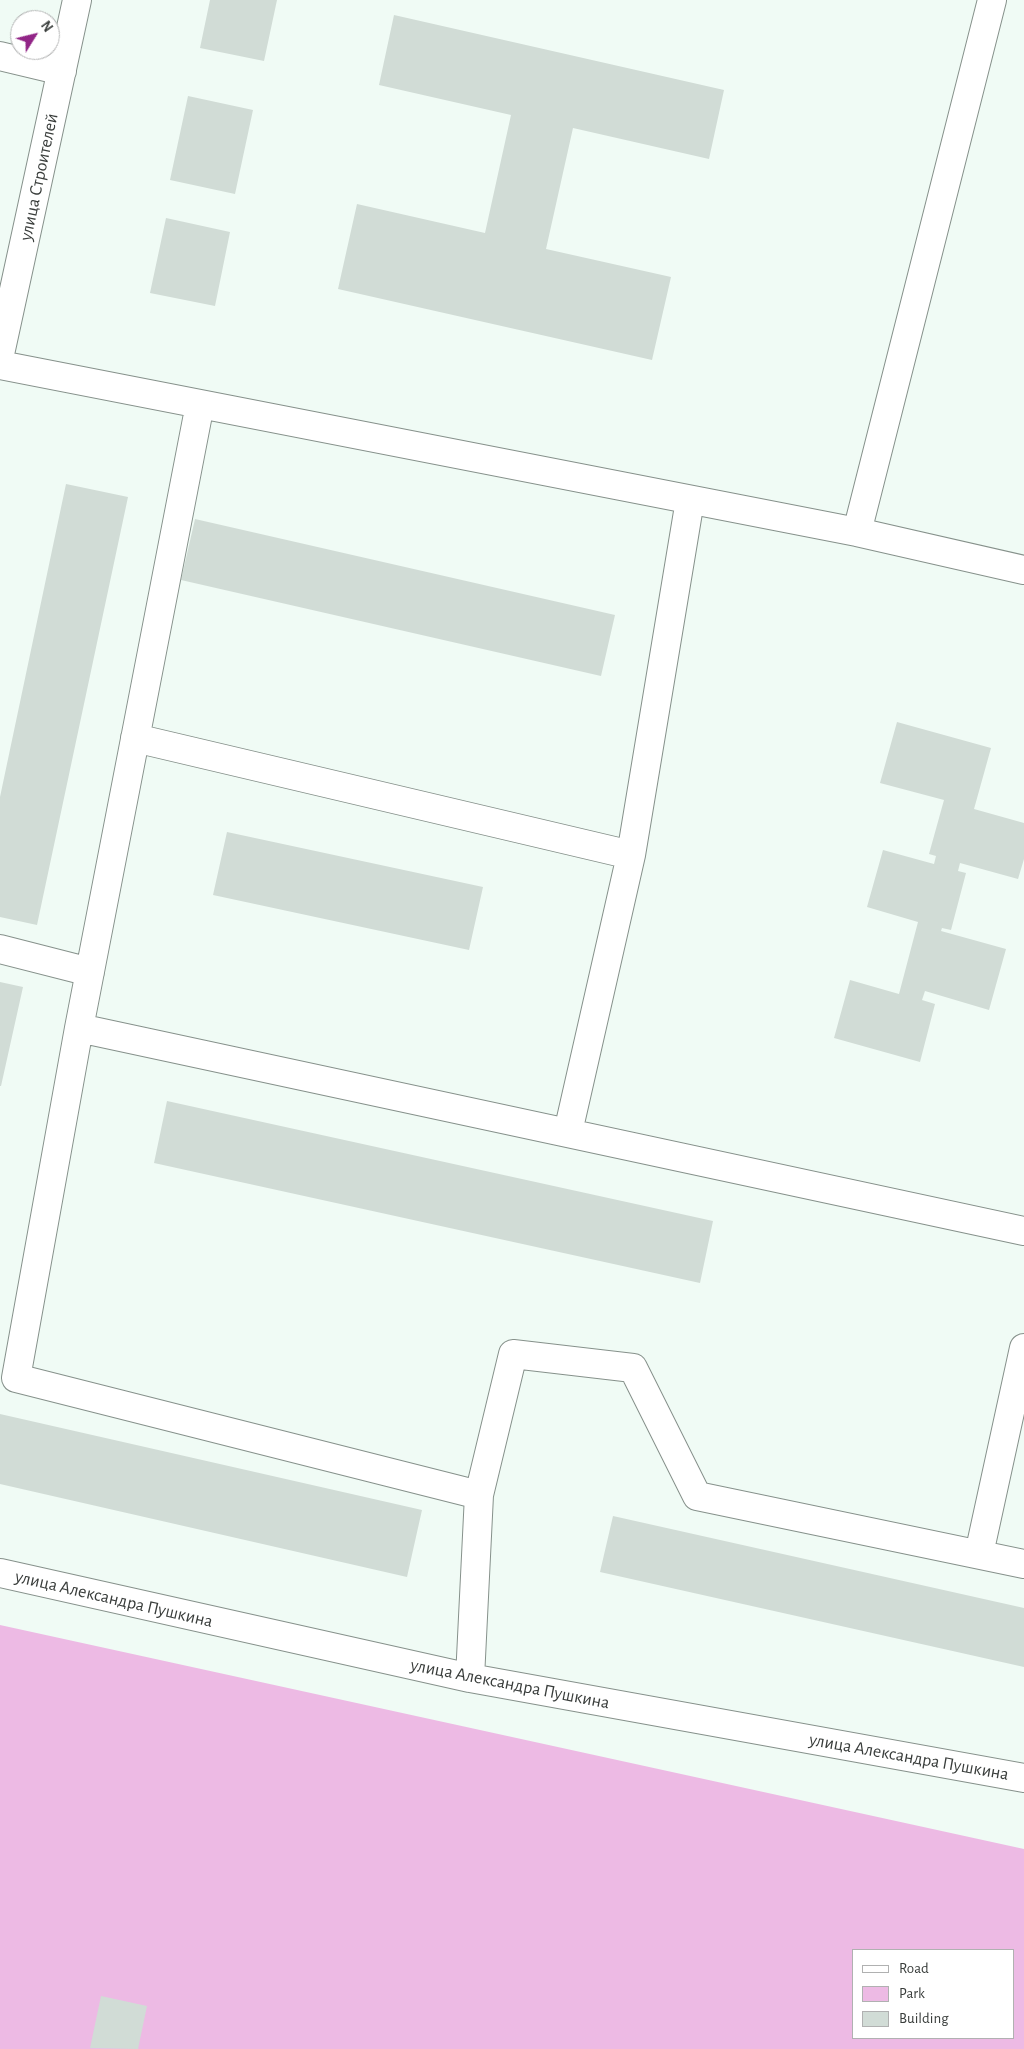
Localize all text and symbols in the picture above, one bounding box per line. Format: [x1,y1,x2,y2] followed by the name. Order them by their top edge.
[10,10,60,60] north arrow
[38,19,55,35] text: N
[15,111,63,243] street label: улица Строителей
[13,1566,215,1632] street label: улица Александра Пушкина
[409,1654,611,1714] street label: улица Александра Пушкина
[807,1729,1011,1785] street label: улица Александра Пушкина
[852,1949,1014,2039] legend
[899,1961,929,1976] text: Road
[899,1986,925,2001] text: Park
[899,2011,949,2026] text: Building

